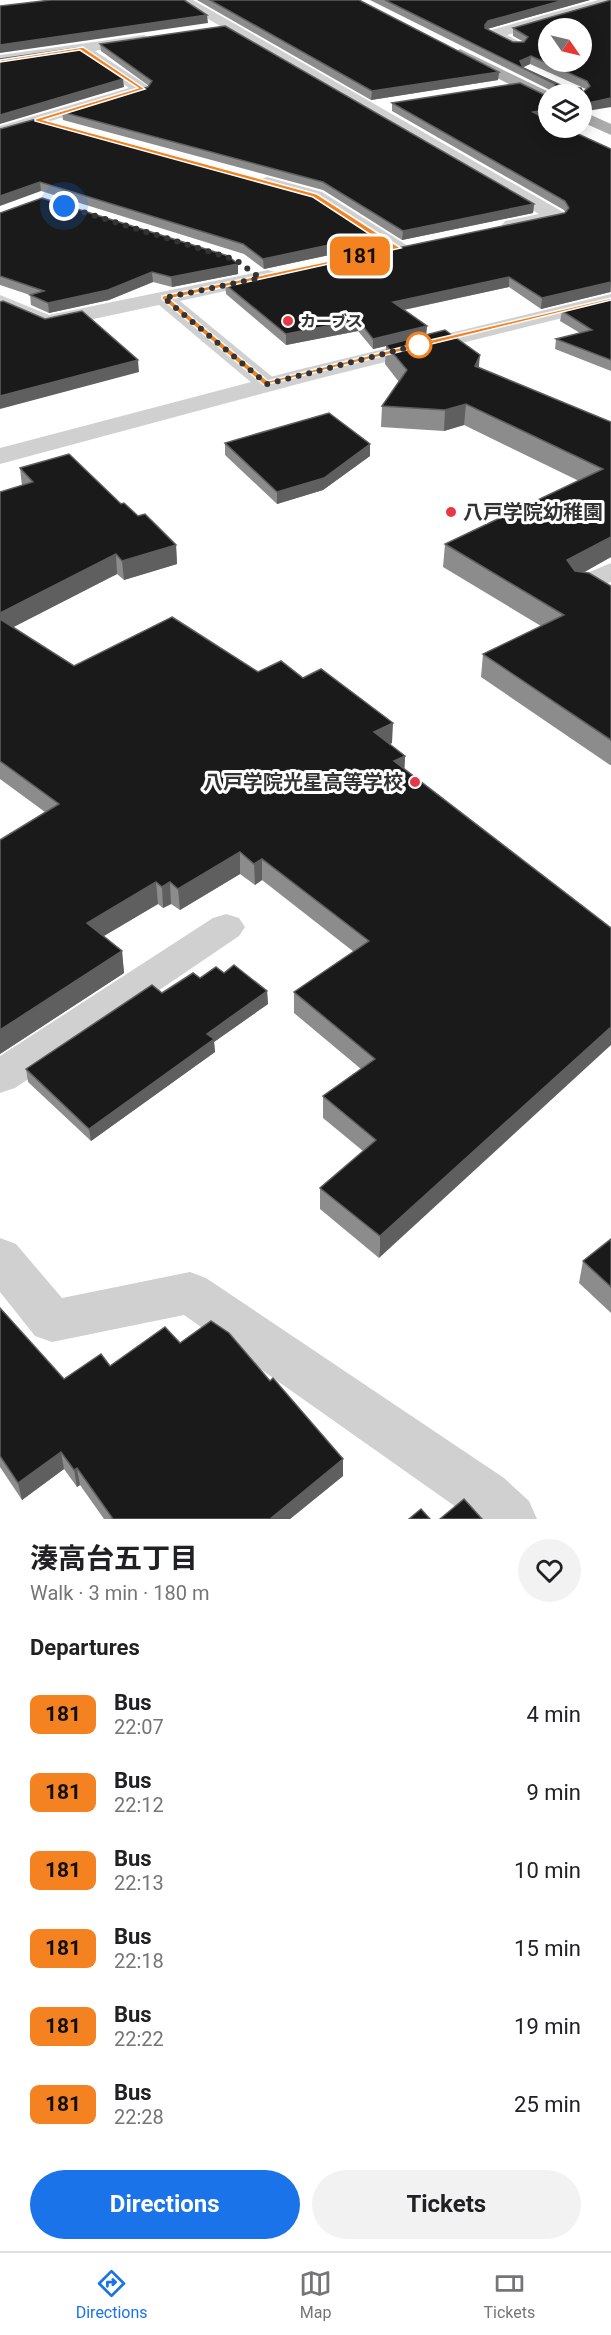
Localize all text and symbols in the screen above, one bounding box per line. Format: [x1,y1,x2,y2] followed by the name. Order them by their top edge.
[538,18,592,72] north arrow
[538,18,592,138] map controls
[538,84,592,138] button: layers
[49,191,79,221] your location
[326,236,394,276] line badge: 181
[342,244,378,268] text: 181
[300,312,363,331] place label: カーブス
[281,314,295,328] marker: カーブス
[406,332,432,358] unlabelled marker
[463,500,603,524] place label: 八戸学院幼稚園
[444,505,458,519] marker: 八戸学院幼稚園
[203,770,403,794] place label: 八戸学院光星高等学校
[408,775,422,789] marker: 八戸学院光星高等学校
[518,1539,581,1602] button: heart
[30,1542,198,1575] text: 湊高台五丁目
[30,1581,209,1605] text: Walk · 3 min · 180 m
[30,1635,140,1660] text: Departures
[114,1690,152,1715] text: Bus
[45,1702,81,1726] text: 181
[526,1702,581,1727] text: 4 min
[114,1715,164,1739] text: 22:07
[114,1768,152,1793] text: Bus
[45,1780,81,1804] text: 181
[526,1780,581,1805] text: 9 min
[114,1793,164,1817] text: 22:12
[114,1846,152,1871] text: Bus
[45,1858,81,1882] text: 181
[514,1858,581,1883] text: 10 min
[114,1871,164,1895] text: 22:13
[114,1924,152,1949] text: Bus
[45,1936,81,1960] text: 181
[514,1936,581,1961] text: 15 min
[114,1949,164,1973] text: 22:18
[114,2002,152,2027] text: Bus
[45,2014,81,2038] text: 181
[514,2014,581,2039] text: 19 min
[114,2027,164,2051] text: 22:22
[114,2080,152,2105] text: Bus
[45,2092,81,2116] text: 181
[514,2092,581,2117] text: 25 min
[114,2105,164,2129] text: 22:28
[30,2170,300,2239] button: Directions
[312,2170,581,2239] button: Tickets
[76,2267,148,2322] tab: Directions
[299,2267,332,2322] tab: Map
[484,2267,535,2322] tab: Tickets

